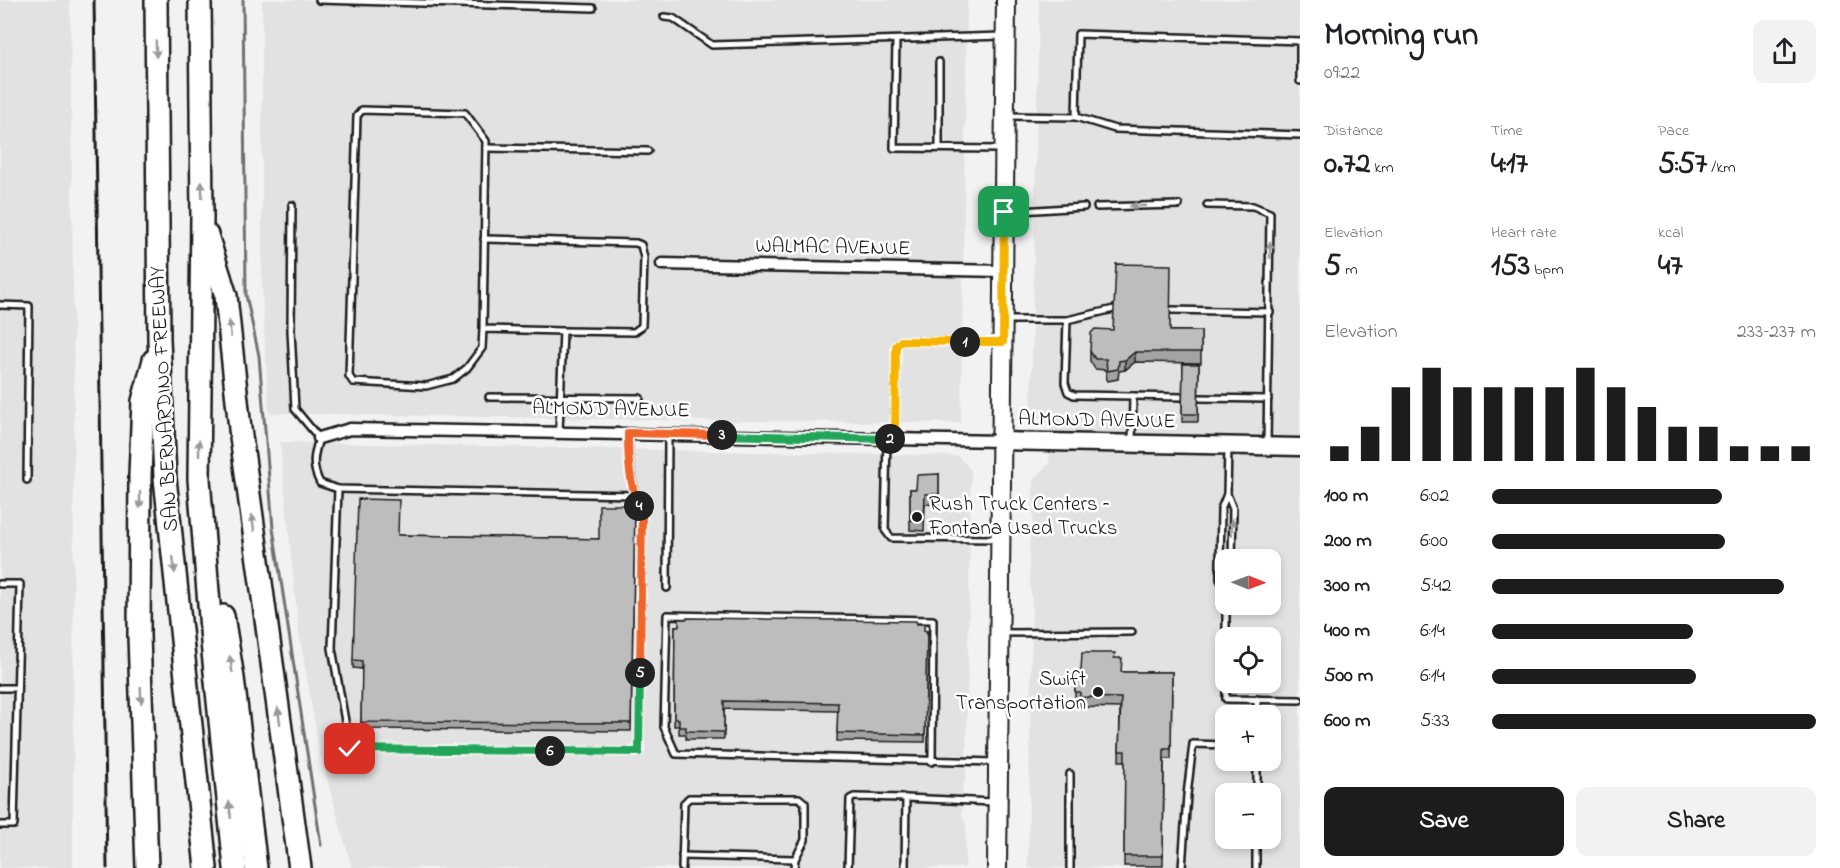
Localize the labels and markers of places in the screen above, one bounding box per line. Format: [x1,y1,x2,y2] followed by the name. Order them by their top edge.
[978,186,1029,237] pin
[950,327,980,357] pin: 1
[707,420,737,450] pin: 3
[875,424,905,454] pin: 2
[928,490,1117,544] place label: Rush Truck Centers – Fontana Used Trucks
[624,491,654,521] pin: 4
[910,510,924,524] marker: Rush Truck Centers – Fontana Used Trucks
[625,658,655,688] pin: 5
[956,665,1086,719] place label: Swift Transportation
[1091,685,1105,699] marker: Swift Transportation
[324,723,375,774] pin
[535,736,565,766] pin: 6

